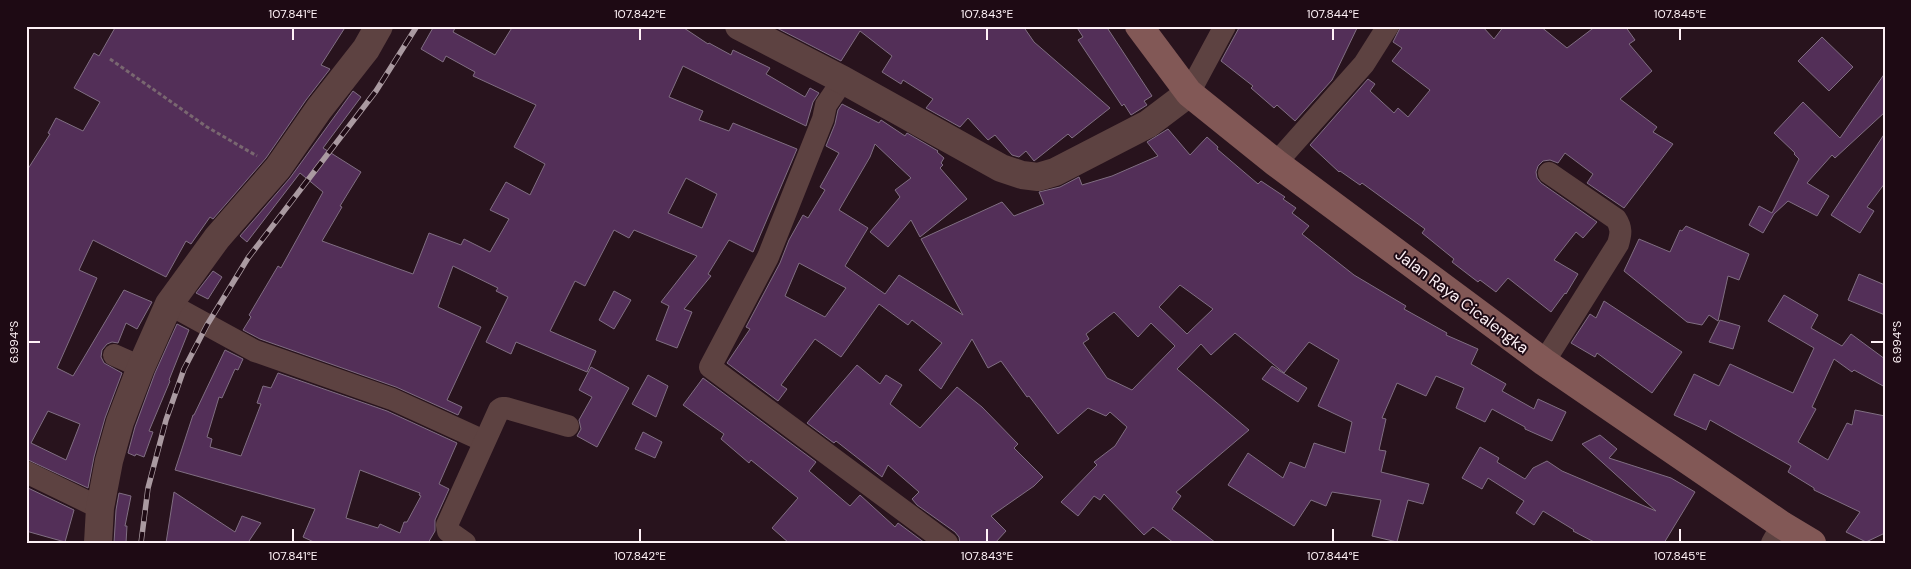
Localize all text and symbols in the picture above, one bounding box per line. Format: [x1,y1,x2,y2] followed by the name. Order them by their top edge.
[268,6,318,22] text: 107.841°E
[614,6,666,22] text: 107.842°E
[961,6,1013,22] text: 107.843°E
[1307,6,1360,22] text: 107.844°E
[1654,6,1707,22] text: 107.845°E
[1391,244,1533,358] street label: Jalan Raya Cicalengka
[6,321,22,363] text: 6.994°S
[1889,321,1905,363] text: 6.994°S
[268,548,318,564] text: 107.841°E
[614,548,666,564] text: 107.842°E
[961,548,1013,564] text: 107.843°E
[1307,548,1360,564] text: 107.844°E
[1654,548,1707,564] text: 107.845°E

